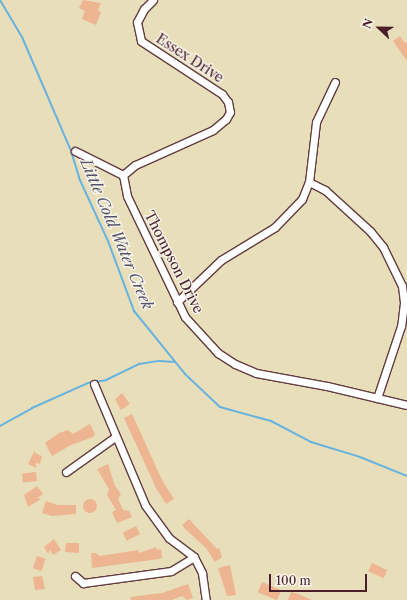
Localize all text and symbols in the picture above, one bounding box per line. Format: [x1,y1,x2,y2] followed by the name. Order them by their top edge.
[359,8,399,48] north arrow
[360,16,376,31] text: N
[153,30,227,86] street label: Essex Drive
[77,156,157,312] water label: Little Cold Water Creek
[141,208,207,316] street label: Thompson Drive
[271,566,369,592] scale bar
[276,573,311,588] text: 100 m

